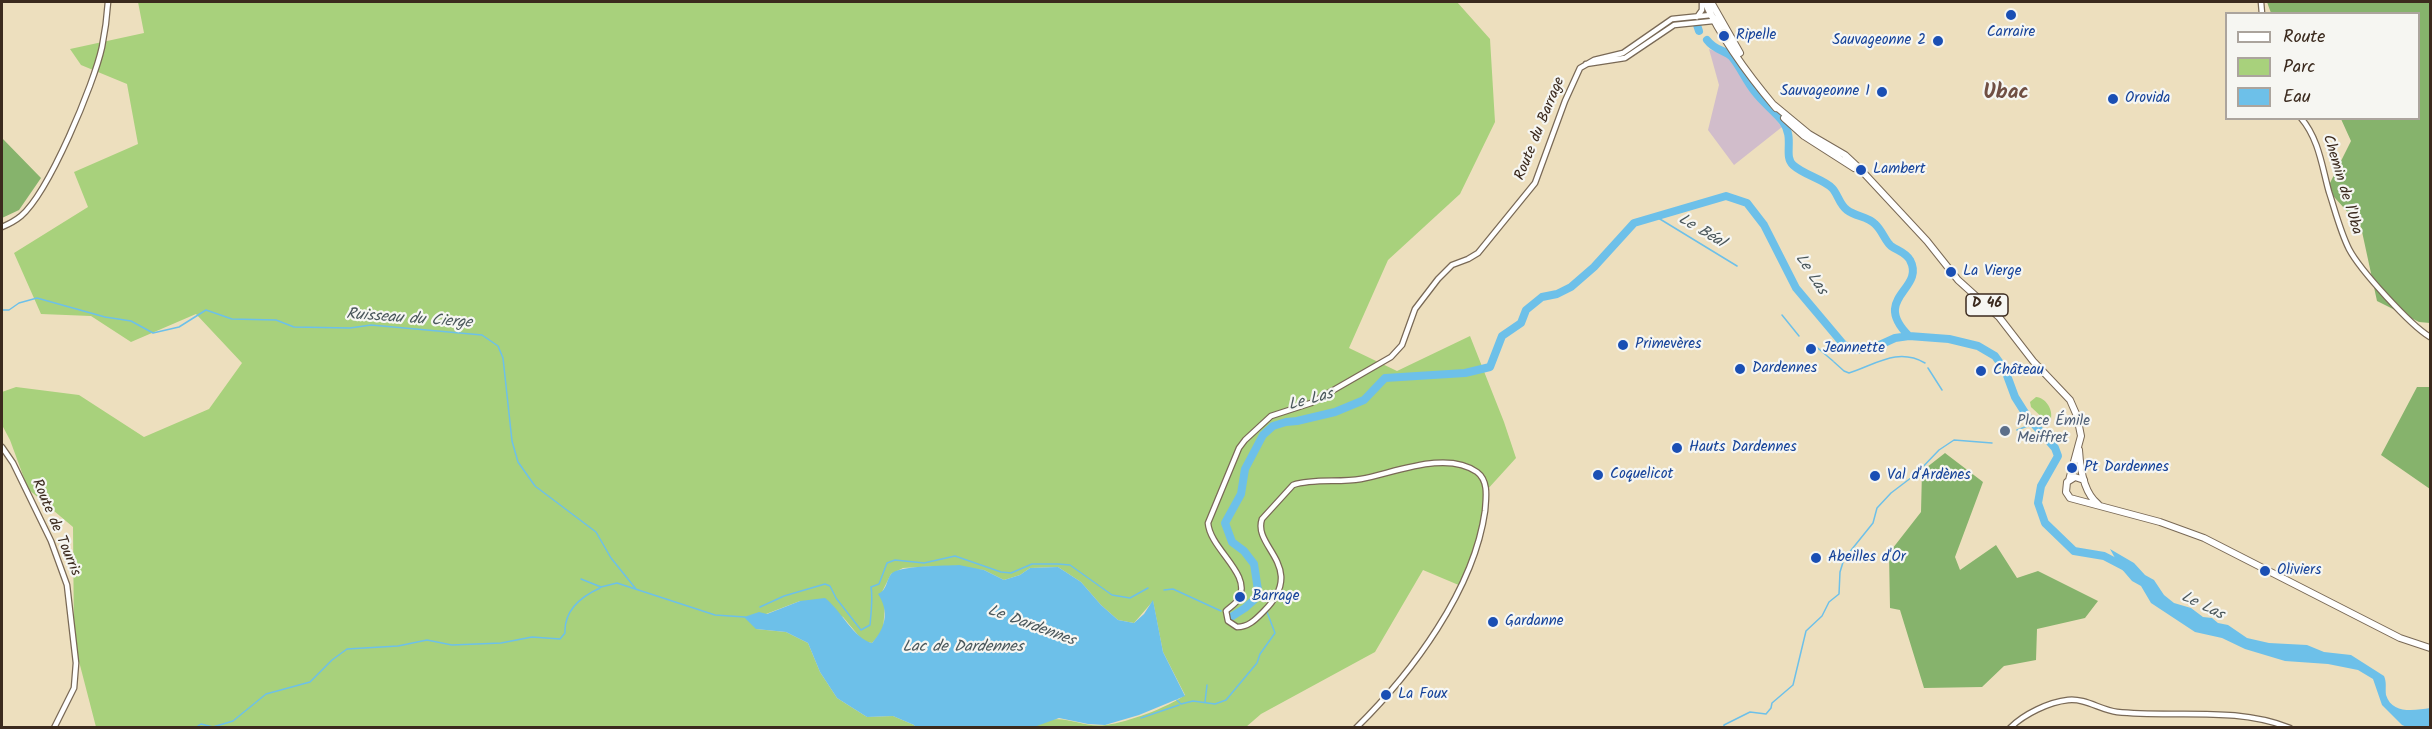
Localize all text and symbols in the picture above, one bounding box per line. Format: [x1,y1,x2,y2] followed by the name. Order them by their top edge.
[2004,8,2018,22] marker: Carraire
[2225,12,2420,120] legend
[2283,23,2325,52] text: Route
[1987,24,2035,42] place label: Carraire
[1736,27,1776,45] place label: Ripelle
[1717,29,1731,43] marker: Ripelle
[1832,32,1926,50] place label: Sauvageonne 2
[1931,34,1945,48] marker: Sauvageonne 2
[2283,53,2315,82] text: Parc
[1512,75,1570,183] street label: Route du Barrage
[1983,81,2029,107] district label: Ubac
[1780,83,1870,101] place label: Sauvageonne 1
[2283,83,2311,112] text: Eau
[1875,85,1889,99] marker: Sauvageonne 1
[2125,90,2170,108] place label: Orovida
[2106,92,2120,106] marker: Orovida
[2317,133,2365,237] street label: Chemin de l'Uba
[1873,161,1926,179] place label: Lambert
[1854,163,1868,177] marker: Lambert
[1674,211,1728,253] water label: Le Béal
[1790,251,1830,299] water label: Le Las
[1963,263,2021,281] place label: La Vierge
[1944,265,1958,279] marker: La Vierge
[1966,294,2008,316] road number: D 46
[345,306,473,334] water label: Ruisseau du Cierge
[1635,336,1701,354] place label: Primevères
[1616,338,1630,352] marker: Primevères
[1823,340,1885,358] place label: Jeannette
[1804,342,1818,356] marker: Jeannette
[1752,360,1817,378] place label: Dardennes
[1733,362,1747,376] marker: Dardennes
[1993,362,2044,380] place label: Château
[1974,364,1988,378] marker: Château
[1287,386,1335,416] water label: Le Las
[2017,413,2090,448] place label: Place Émile Meiffret
[1998,424,2012,438] marker: Place Émile Meiffret
[1689,439,1797,457] place label: Hauts Dardennes
[1670,441,1684,455] marker: Hauts Dardennes
[2084,459,2169,477] place label: Pt Dardennes
[2065,461,2079,475] marker: Pt Dardennes
[1610,466,1673,484] place label: Coquelicot
[1887,467,1971,485] place label: Val d'Ardènes
[1591,468,1605,482] marker: Coquelicot
[1868,469,1882,483] marker: Val d'Ardènes
[26,477,84,579] street label: Route de Tourris
[1828,549,1906,567] place label: Abeilles d'Or
[1809,551,1823,565] marker: Abeilles d'Or
[2277,562,2321,580] place label: Oliviers
[2258,564,2272,578] marker: Oliviers
[1252,588,1299,606] place label: Barrage
[2177,588,2227,626] water label: Le Las
[1233,590,1247,604] marker: Barrage
[985,602,1077,652] water label: Le Dardennes
[1505,613,1563,631] place label: Gardanne
[1486,615,1500,629] marker: Gardanne
[903,638,1023,658] water label: Lac de Dardennes
[1398,686,1447,704] place label: La Foux
[1379,688,1393,702] marker: La Foux

